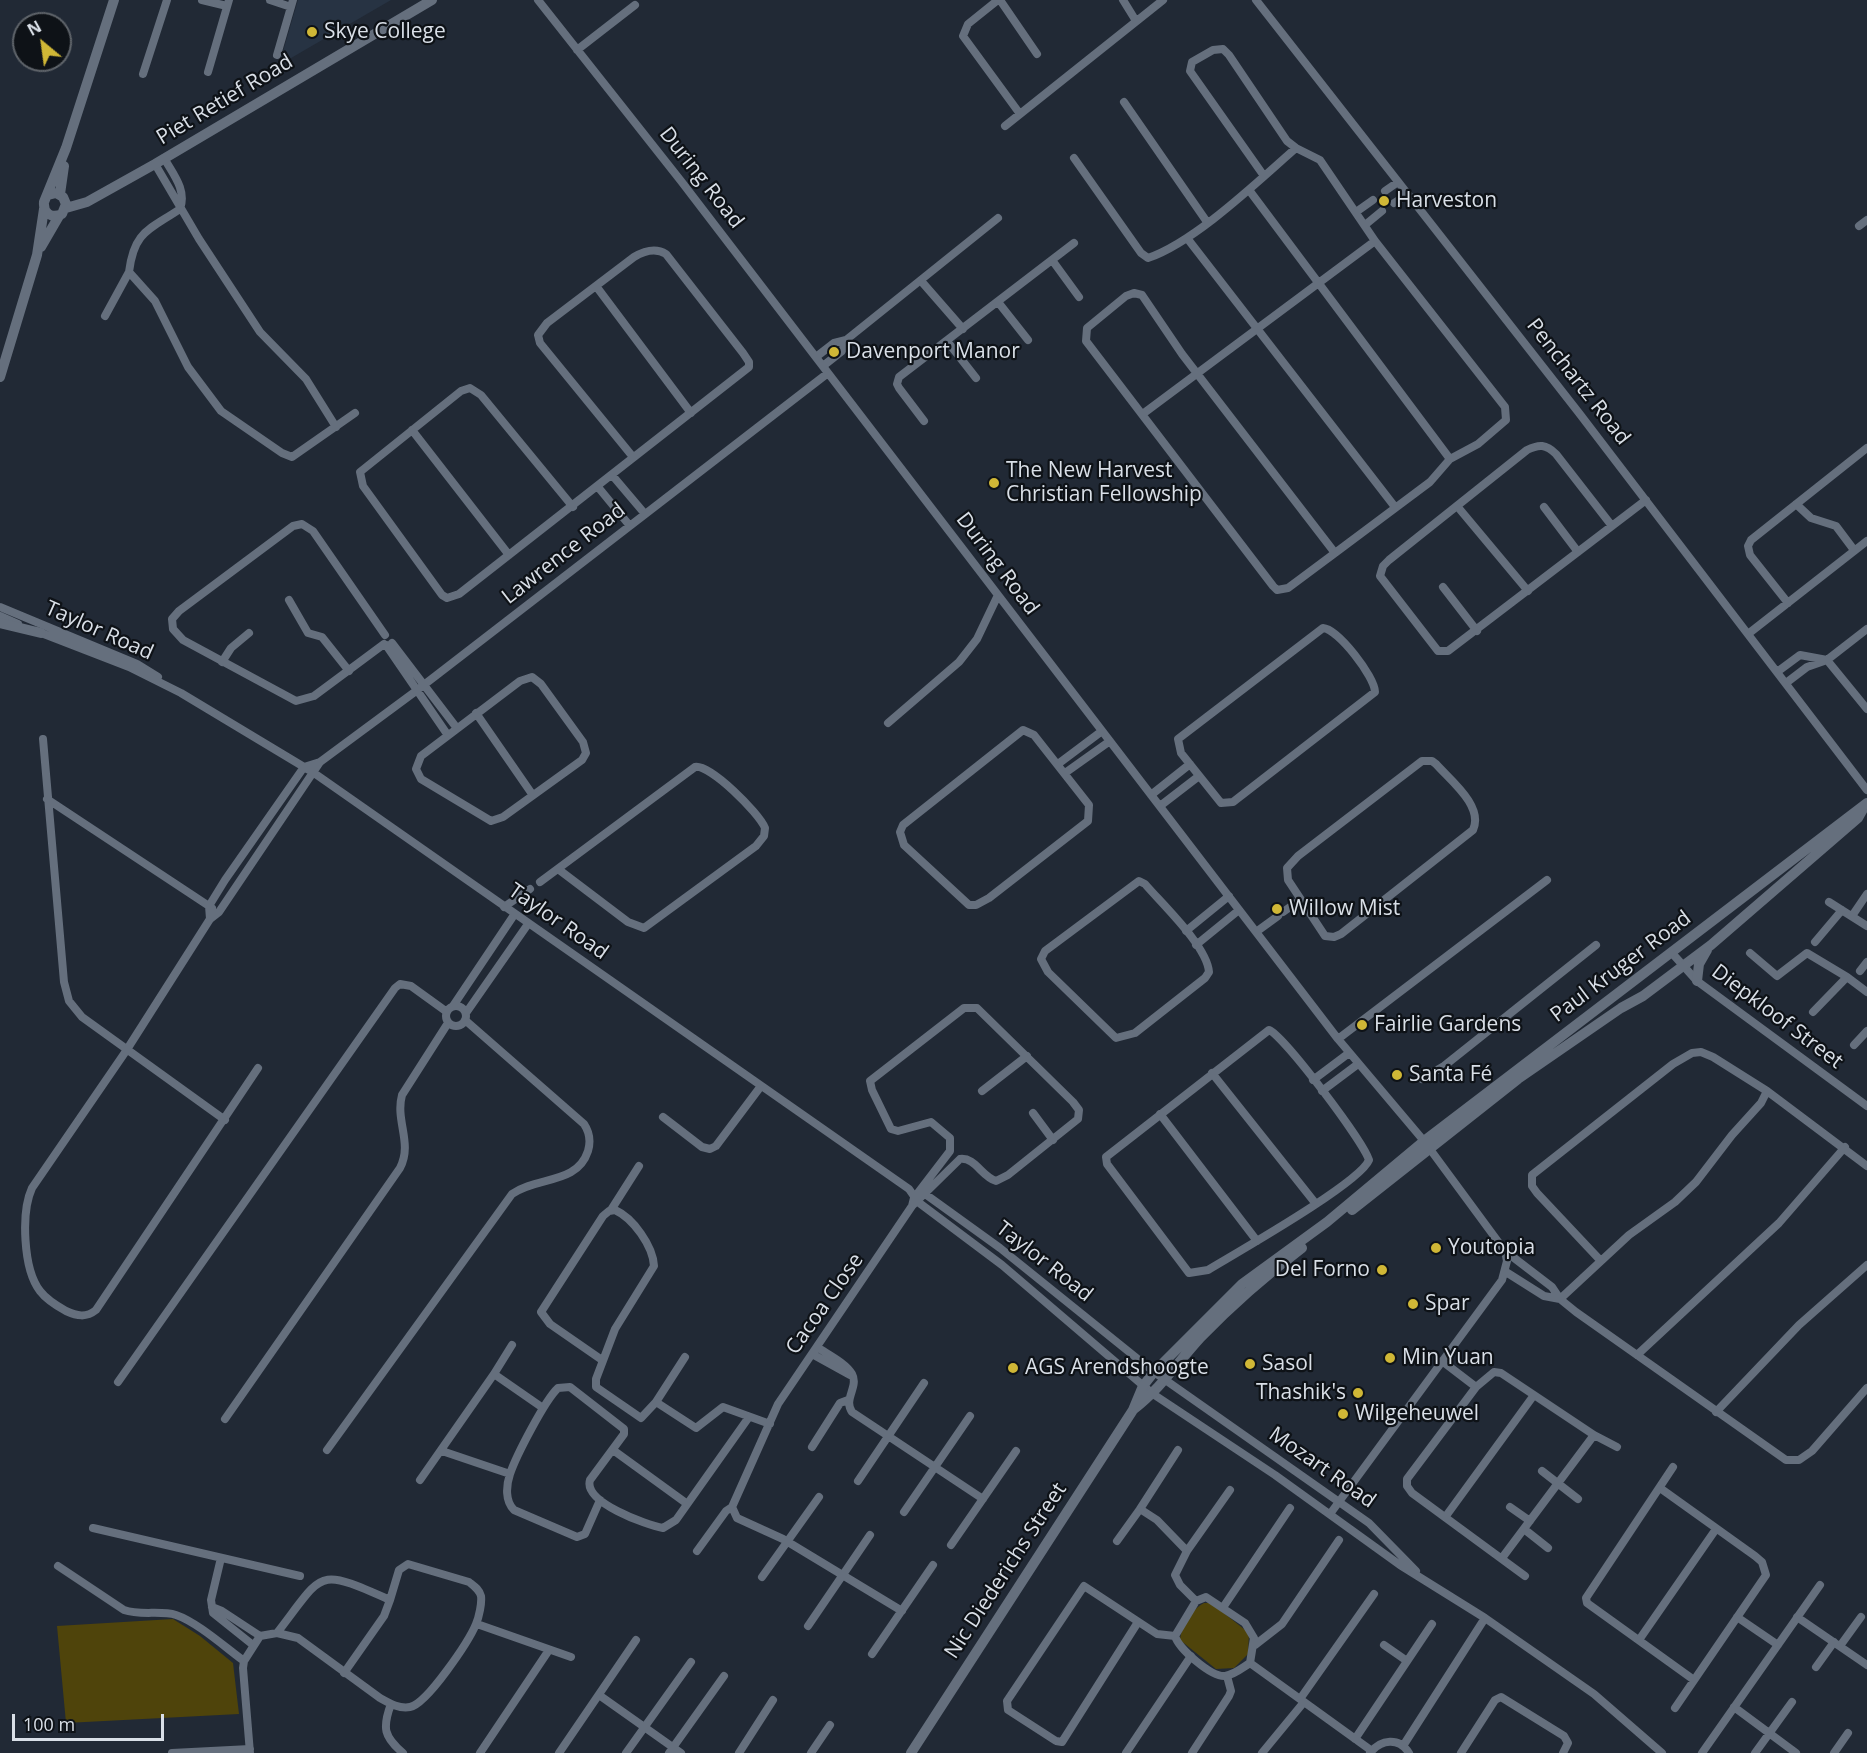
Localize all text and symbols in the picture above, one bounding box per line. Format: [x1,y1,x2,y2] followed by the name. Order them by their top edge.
[12,12,72,72] north arrow
[23,15,45,41] text: N
[324,19,446,45] place label: Skye College
[305,25,319,39] marker: Skye College
[152,49,298,151] street label: Piet Retief Road
[654,122,748,234] street label: During Road
[1396,188,1497,214] place label: Harveston
[1377,194,1391,208] marker: Harveston
[1521,314,1635,450] street label: Penchartz Road
[846,339,1020,365] place label: Davenport Manor
[827,345,841,359] marker: Davenport Manor
[1006,458,1202,508] place label: The New Harvest Christian Fellowship
[987,476,1001,490] marker: The New Harvest Christian Fellowship
[497,498,631,610] street label: Lawrence Road
[950,508,1044,620] street label: During Road
[41,596,157,666] street label: Taylor Road
[503,878,613,966] street label: Taylor Road
[1289,896,1400,922] place label: Willow Mist
[1270,902,1284,916] marker: Willow Mist
[1546,906,1696,1028] street label: Paul Kruger Road
[1706,959,1848,1075] street label: Diepkloof Street
[1374,1012,1521,1038] place label: Fairlie Gardens
[1355,1018,1369,1032] marker: Fairlie Gardens
[1409,1062,1492,1088] place label: Santa Fé
[1390,1068,1404,1082] marker: Santa Fé
[991,1216,1097,1308] street label: Taylor Road
[1448,1235,1535,1261] place label: Youtopia
[1429,1241,1443,1255] marker: Youtopia
[781,1249,869,1359] street label: Cacoa Close
[1275,1257,1370,1283] place label: Del Forno
[1375,1263,1389,1277] marker: Del Forno
[1425,1291,1470,1317] place label: Spar
[1406,1297,1420,1311] marker: Spar
[1402,1345,1494,1371] place label: Min Yuan
[1262,1351,1313,1377] place label: Sasol
[1383,1351,1397,1365] marker: Min Yuan
[1025,1355,1209,1381] place label: AGS Arendshoogte
[1243,1357,1257,1371] marker: Sasol
[1006,1361,1020,1375] marker: AGS Arendshoogte
[1256,1380,1346,1406] place label: Thashik's
[1351,1386,1365,1400] marker: Thashik's
[1355,1401,1479,1427] place label: Wilgeheuwel
[1336,1407,1350,1421] marker: Wilgeheuwel
[1264,1422,1380,1514] street label: Mozart Road
[940,1478,1072,1664] street label: Nic Diederichs Street
[15,1702,166,1740] scale bar
[23,1712,75,1736] text: 100 m

